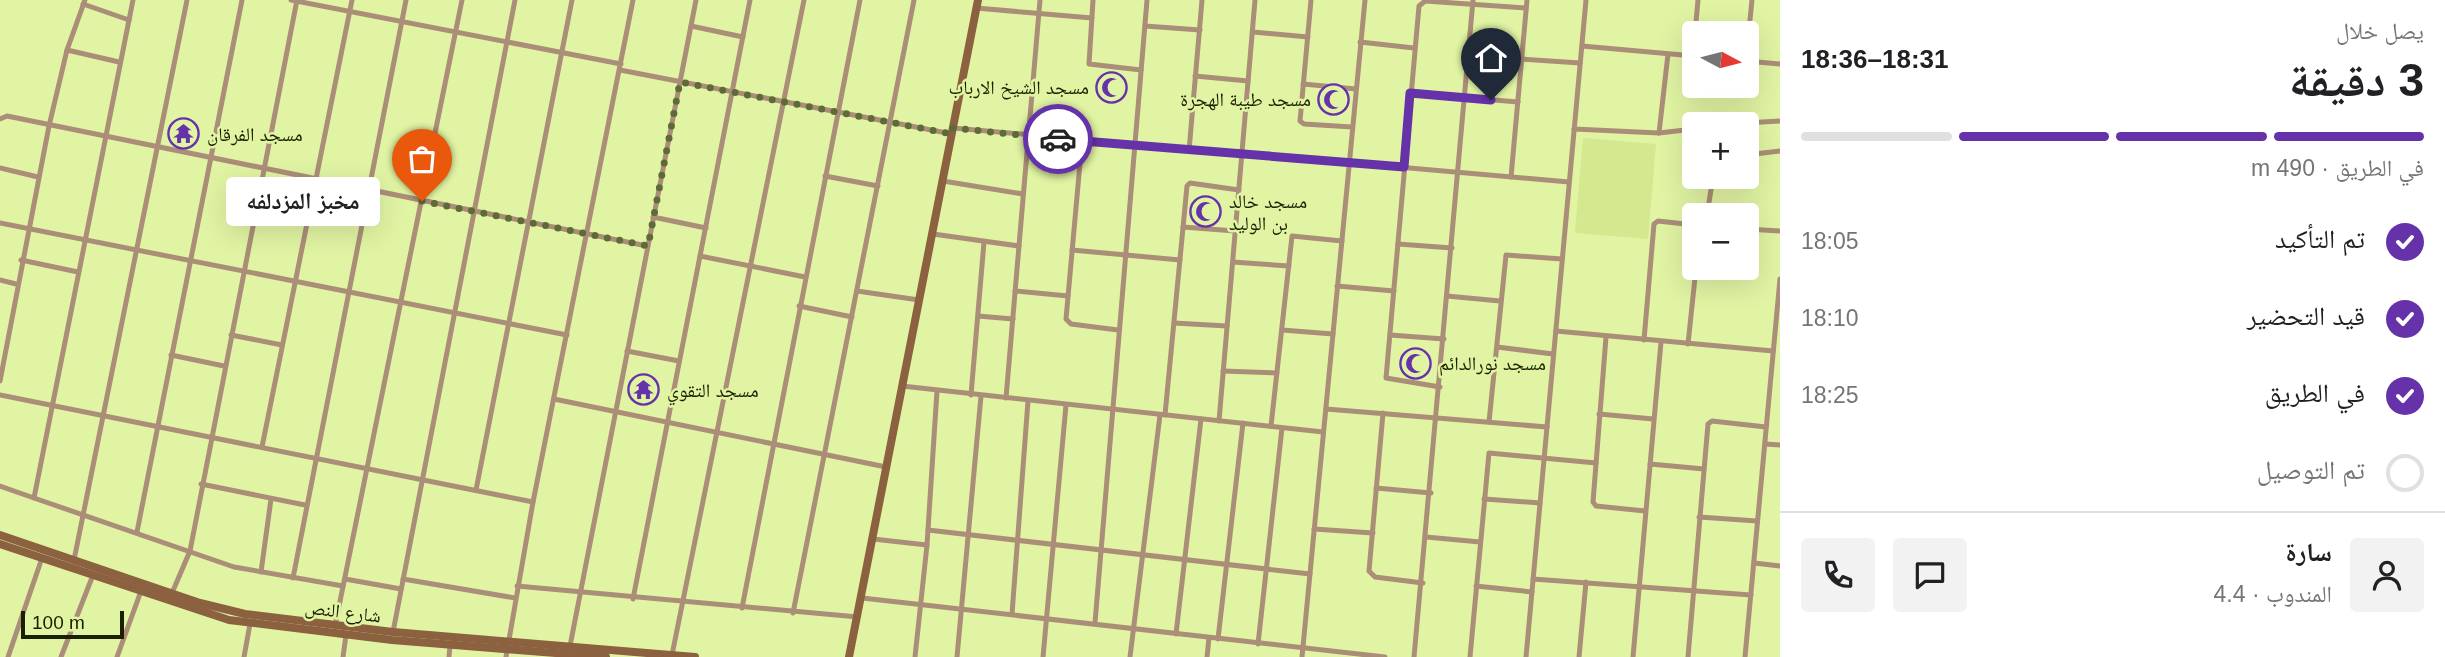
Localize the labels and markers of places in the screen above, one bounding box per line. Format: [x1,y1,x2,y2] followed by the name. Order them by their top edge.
[1461,28,1521,100] pin
[1095,70,1129,104] mosque icon: مسجد الشيخ الارباب
[948,77,1089,100] place label: مسجد الشيخ الارباب
[1317,82,1351,116] mosque icon: مسجد طيبة الهجرة
[1180,89,1311,111] place label: مسجد طيبة الهجرة
[167,117,201,151] temple icon: مسجد الفرقان
[207,124,303,146] place label: مسجد الفرقان
[392,129,452,201] pin
[226,176,380,226] callout: مخبز المزدلفه
[1229,191,1307,235] place label: مسجد خالد بن الوليد
[1189,195,1223,229] mosque icon: مسجد خالد بن الوليد
[1399,346,1433,380] mosque icon: مسجد نورالدائم
[1439,353,1546,376] place label: مسجد نورالدائم
[627,373,661,407] temple icon: مسجد التقوي
[667,380,759,406] place label: مسجد التقوي

